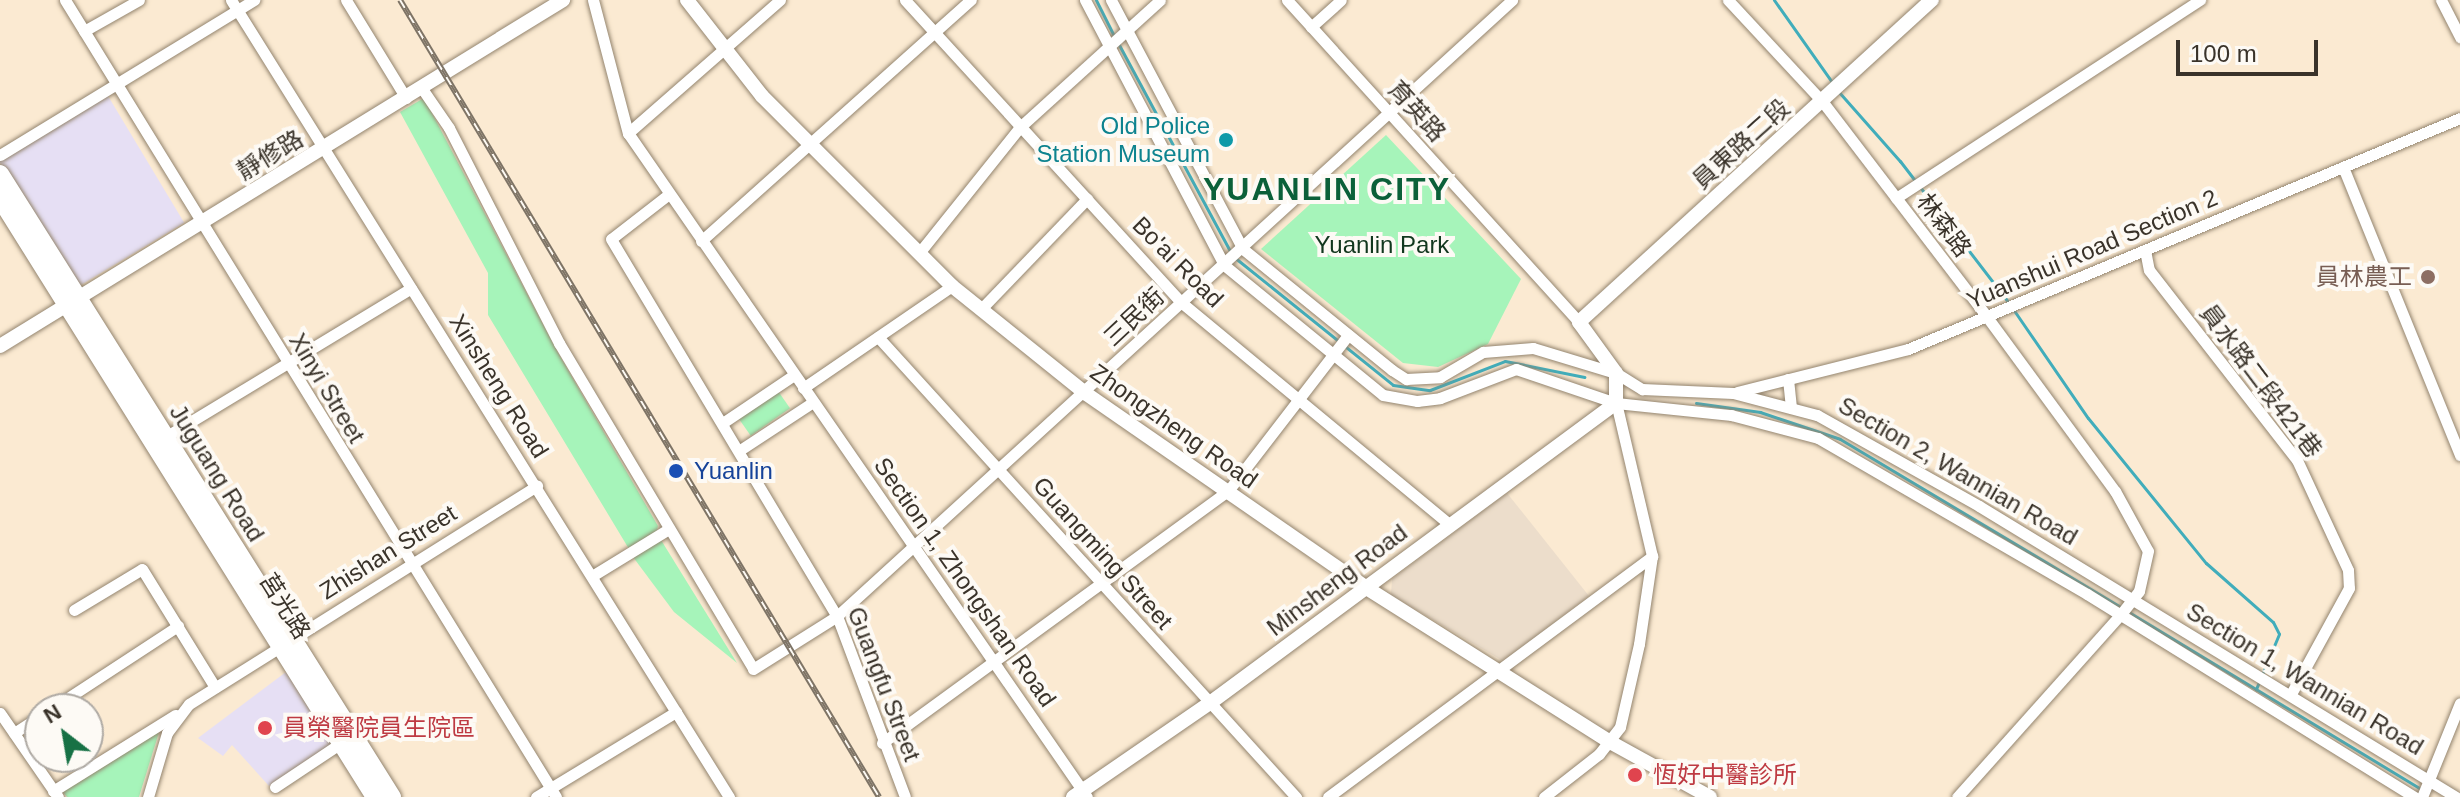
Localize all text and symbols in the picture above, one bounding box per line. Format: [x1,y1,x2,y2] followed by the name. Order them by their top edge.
[2180,24,2322,74] scale bar
[2190,40,2257,67] text: 100 m
[1382,75,1452,147] street label: 育英路
[1687,93,1795,195] street label: 員東路二段
[1037,112,1210,168] place label: Old Police Station Museum
[232,124,308,186] street label: 靜修路
[1217,131,1235,149] marker: Old Police Station Museum
[1203,170,1451,208] district label: YUANLIN CITY
[1962,183,2222,315] street label: Yuanshui Road Section 2
[1911,188,1977,262] street label: 林森路
[1127,211,1229,313] street label: Bo'ai Road
[1315,231,1449,259] park label: Yuanlin Park
[2316,263,2412,291] place label: 員林農工
[2419,268,2437,286] marker: 員林農工
[1098,282,1170,352] street label: 三民街
[2194,299,2328,463] street label: 員水路二段421巷
[443,309,555,463] street label: Xinsheng Road
[283,328,371,448] street label: Xinyi Street
[1085,358,1263,494] street label: Zhongzheng Road
[1833,391,2083,551] street label: Section 2, Wannian Road
[163,399,271,547] street label: Juguang Road
[868,452,1062,712] street label: Section 1, Zhongshan Road
[694,457,773,485] place label: Yuanlin
[665,460,687,482] marker: Yuanlin
[1027,471,1179,635] street label: Guangming Street
[314,498,462,606] street label: Zhishan Street
[1261,518,1413,642] street label: Minsheng Road
[254,568,316,644] street label: 莒光路
[2181,597,2429,761] street label: Section 1, Wannian Road
[841,603,927,765] street label: Guangfu Street
[24,693,104,773] north arrow
[39,699,66,729] text: N
[283,714,475,742] place label: 員榮醫院員生院區
[254,717,276,739] marker: 員榮醫院員生院區
[1653,761,1797,789] place label: 恆好中醫診所
[1624,764,1646,786] marker: 恆好中醫診所

